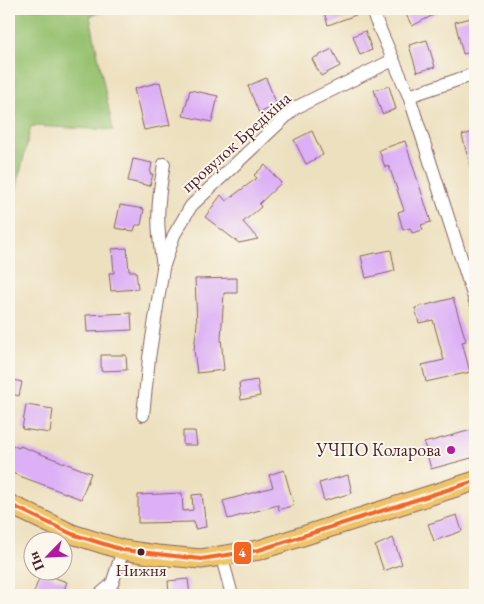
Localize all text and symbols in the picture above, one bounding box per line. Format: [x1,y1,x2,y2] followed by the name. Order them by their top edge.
[176,86,296,197] street label: провулок Бредіхіна
[315,438,442,461] place label: УЧПО Коларова
[445,444,457,456] marker: УЧПО Коларова
[22,532,72,582] north arrow
[233,541,252,565] line badge: 4
[238,543,246,561] text: 4
[136,547,146,557] marker: Нижня
[24,549,48,574] text: Пн
[115,559,167,581] place label: Нижня

